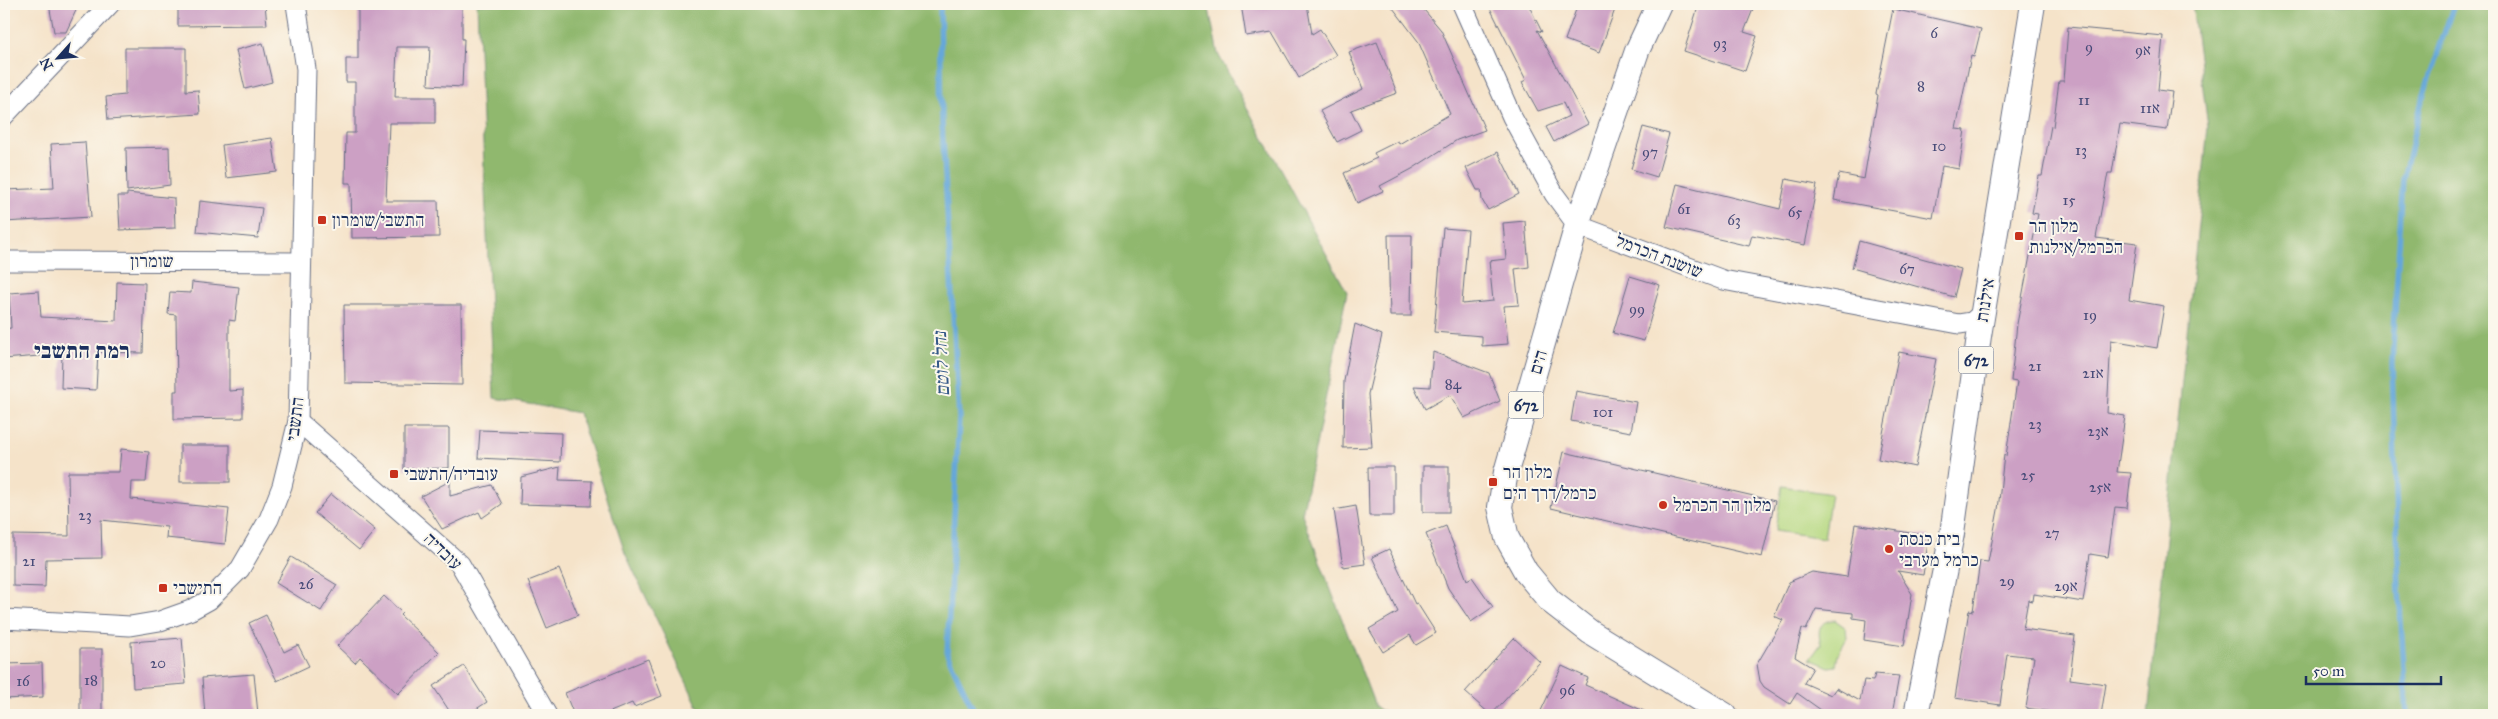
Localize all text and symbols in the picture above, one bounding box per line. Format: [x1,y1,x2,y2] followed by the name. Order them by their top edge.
[1930,24,1939,42] house number: 6
[32,32,82,82] north arrow
[1713,34,1727,52] house number: 93
[2085,38,2093,56] house number: 9
[2135,41,2151,59] house number: 9א
[37,54,57,73] text: N
[1917,77,1925,95] house number: 8
[2078,91,2090,109] house number: 11
[2140,99,2160,117] house number: 11א
[1932,137,1946,155] house number: 10
[2075,141,2087,159] house number: 13
[1642,143,1658,161] house number: 97
[2063,191,2075,209] house number: 15
[1677,200,1691,218] house number: 61
[1788,203,1802,221] house number: 65
[332,209,425,231] place label: התשבי/שומרון
[1727,211,1741,229] house number: 63
[316,214,328,226] marker: התשבי/שומרון
[2029,215,2123,258] place label: מלון הר הכרמל/אילנות
[1612,229,1706,283] street label: שושנת הכרמל
[2013,230,2025,242] marker: מלון הר הכרמל/אילנות
[130,250,174,272] street label: שומרון
[1899,260,1915,278] house number: 67
[1971,276,1999,324] street label: אילנות
[1629,300,1645,318] house number: 99
[2083,306,2097,324] house number: 19
[928,329,954,397] water label: נחל לוטם
[34,337,130,364] district label: רמת התשבי
[1958,346,1994,374] road number: 672
[1524,347,1552,377] street label: הים
[2028,357,2042,375] house number: 21
[2082,364,2104,382] house number: 21א
[1445,375,1462,393] house number: 84
[1508,392,1544,418] road number: 672
[281,396,309,442] street label: התשבי
[1593,403,1613,421] house number: 101
[2028,415,2042,433] house number: 23
[2087,422,2109,440] house number: 23א
[1503,461,1597,504] place label: מלון הר כרמל/דרך הים
[404,463,498,485] place label: עובדיה/התשבי
[2021,466,2035,484] house number: 25
[388,468,400,480] marker: עובדיה/התשבי
[1487,476,1499,488] marker: מלון הר כרמל/דרך הים
[2089,478,2111,496] house number: 25א
[1673,494,1771,516] place label: מלון הר הכרמל
[1657,499,1669,511] marker: מלון הר הכרמל
[78,506,92,524] house number: 23
[2045,524,2060,542] house number: 27
[419,528,467,574] street label: עובדיה
[1899,528,1979,571] place label: בית כנסת כרמל מערבי
[1883,543,1895,555] marker: בית כנסת כרמל מערבי
[22,552,36,570] house number: 21
[1999,572,2015,590] house number: 29
[298,575,315,593] house number: 26
[173,577,222,599] place label: התישבי
[2054,577,2078,595] house number: 29א
[157,582,169,594] marker: התישבי
[150,654,166,672] house number: 20
[2306,654,2440,686] scale bar
[2313,662,2345,680] text: 50 m
[84,671,98,689] house number: 18
[16,672,31,690] house number: 16
[1559,681,1576,699] house number: 96

